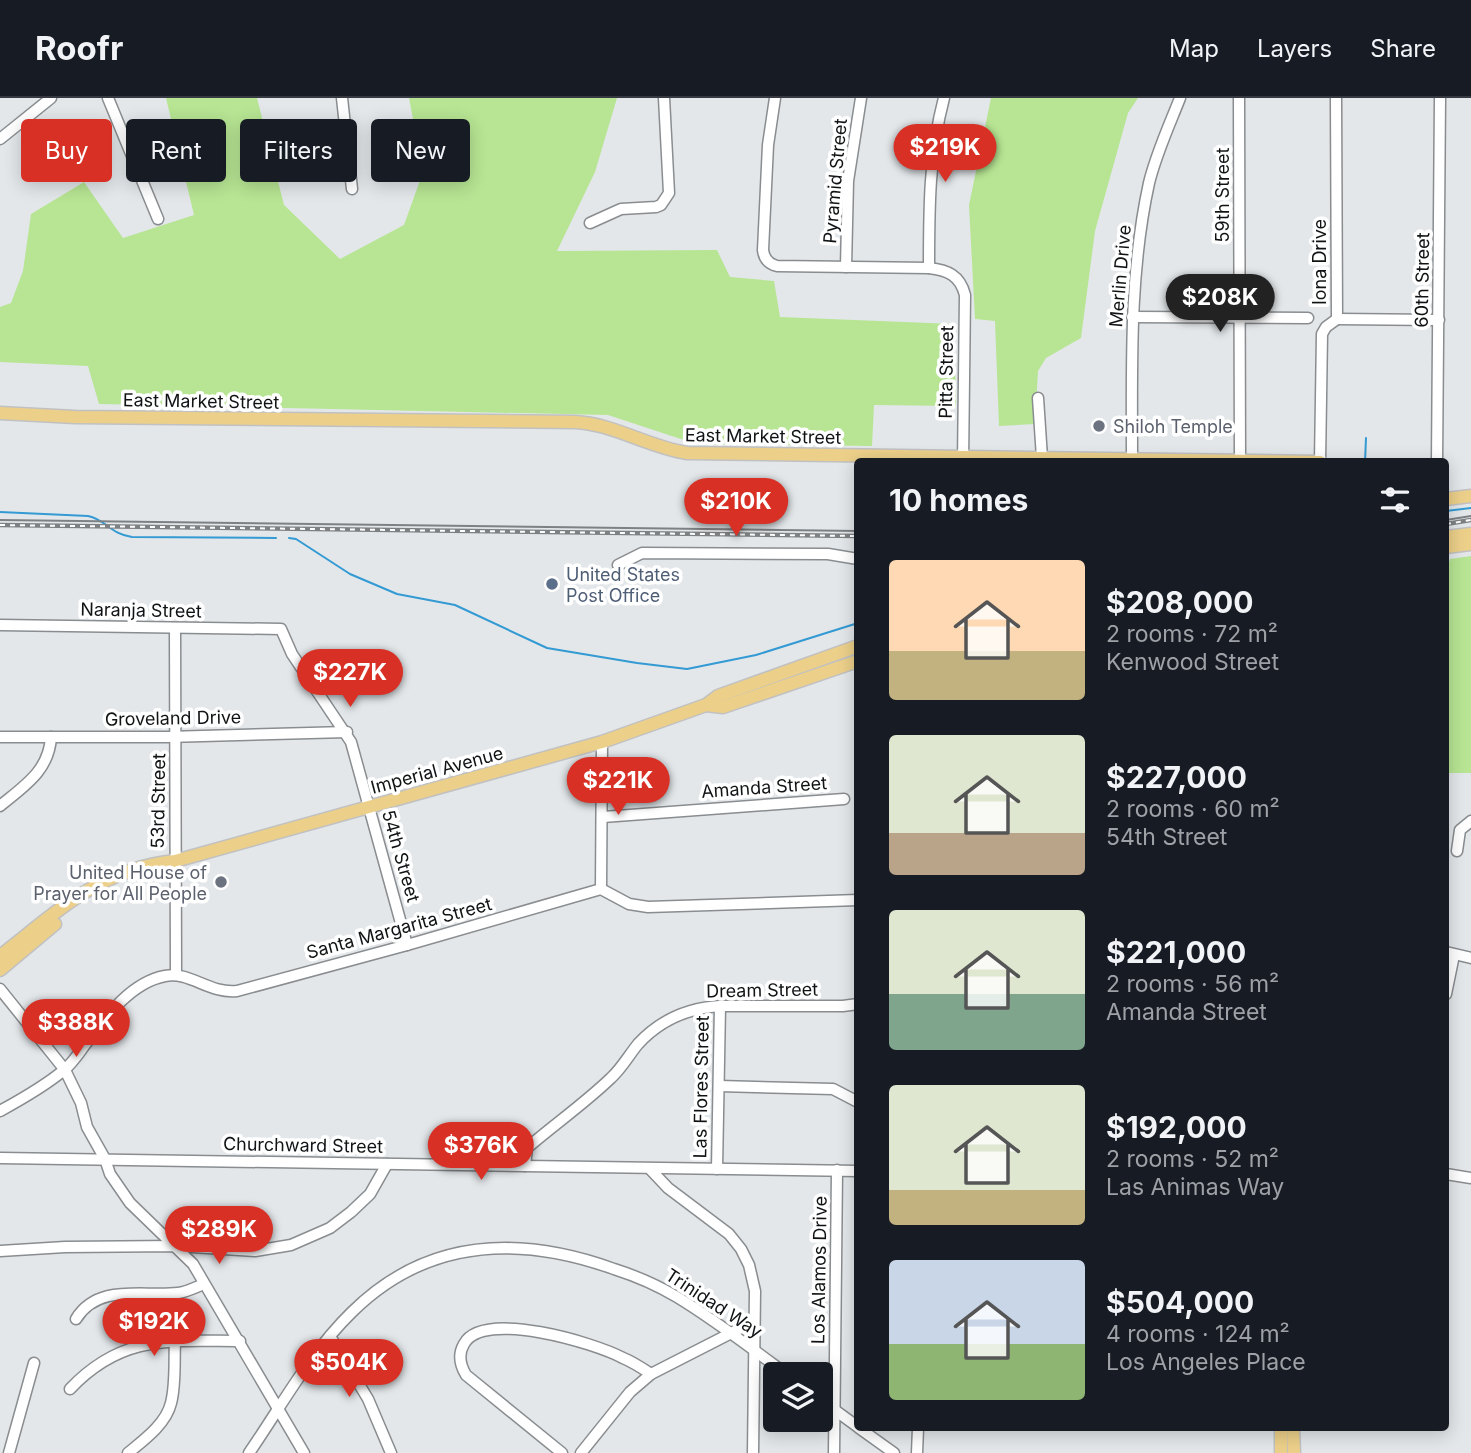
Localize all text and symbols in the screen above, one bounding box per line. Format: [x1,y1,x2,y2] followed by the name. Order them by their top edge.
[35,28,123,68] text: Roofr
[1169,34,1219,63] text: Map
[1257,34,1332,63] text: Layers
[1370,34,1436,63] text: Share
[819,117,851,244] street label: Pyramid Street
[21,119,112,182] chip: Buy
[126,119,226,182] chip: Rent
[240,119,357,182] chip: Filters
[371,119,470,182] chip: New
[896,125,994,184] pin: $219K
[910,133,980,161] text: $219K
[1212,148,1233,242] street label: 59th Street
[1309,219,1330,305] street label: Iona Drive
[1105,224,1135,328] street label: Merlin Drive
[1411,232,1433,328] street label: 60th Street
[1171,274,1269,334] pin: $208K
[1182,283,1258,311] text: $208K
[935,325,957,419] street label: Pitta Street
[123,389,280,413] street label: East Market Street
[1113,416,1233,437] place label: Shiloh Temple
[1091,418,1107,434] marker: Shiloh Temple
[685,424,842,448] street label: East Market Street
[687,478,785,538] pin: $210K
[1376,481,1414,519] icon: filters
[889,482,1028,518] text: 10 homes
[700,487,772,515] text: $210K
[566,564,680,606] place label: United States Post Office
[544,576,560,592] marker: United States Post Office
[1106,584,1254,620] text: $208,000
[945,588,1029,672] icon: home
[80,598,202,622] street label: Naranja Street
[1106,620,1278,648] text: 2 rooms · 72 m²
[1106,648,1279,676] text: Kenwood Street
[301,650,399,709] pin: $227K
[313,658,387,686] text: $227K
[105,706,241,730] street label: Groveland Drive
[368,742,506,798] street label: Imperial Avenue
[147,753,169,849] street label: 53rd Street
[569,758,667,817] pin: $221K
[1106,759,1247,795] text: $227,000
[945,763,1029,847] icon: home
[583,766,653,794] text: $221K
[700,772,828,802] street label: Amanda Street
[1106,795,1280,823] text: 2 rooms · 60 m²
[378,807,424,905] street label: 54th Street
[1106,823,1227,851] text: 54th Street
[33,862,207,904] place label: United House of Prayer for All People
[213,874,229,890] marker: United House of Prayer for All People
[304,893,494,963] street label: Santa Margarita Street
[1106,934,1246,970] text: $221,000
[945,938,1029,1022] icon: home
[1106,970,1279,998] text: 2 rooms · 56 m²
[706,979,818,1001] street label: Dream Street
[1106,998,1267,1026] text: Amanda Street
[27,1000,125,1059] pin: $388K
[38,1008,114,1036] text: $388K
[689,1015,713,1159] street label: Las Flores Street
[1106,1109,1247,1145] text: $192,000
[945,1113,1029,1197] icon: home
[432,1122,530,1182] pin: $376K
[444,1131,518,1159] text: $376K
[223,1133,383,1157] street label: Churchward Street
[1106,1145,1279,1173] text: 2 rooms · 52 m²
[1106,1173,1284,1201] text: Las Animas Way
[807,1196,831,1344] street label: Los Alamos Drive
[170,1206,268,1266] pin: $289K
[181,1215,257,1243] text: $289K
[662,1264,766,1342] street label: Trinidad Way
[1106,1284,1254,1320] text: $504,000
[945,1288,1029,1372] icon: home
[105,1298,203,1358] pin: $192K
[119,1307,189,1335] text: $192K
[1106,1320,1290,1348] text: 4 rooms · 124 m²
[300,1340,398,1399] pin: $504K
[310,1348,388,1376] text: $504K
[1106,1348,1306,1376] text: Los Angeles Place
[763,1362,833,1432] map controls
[763,1362,833,1432] button: layers

